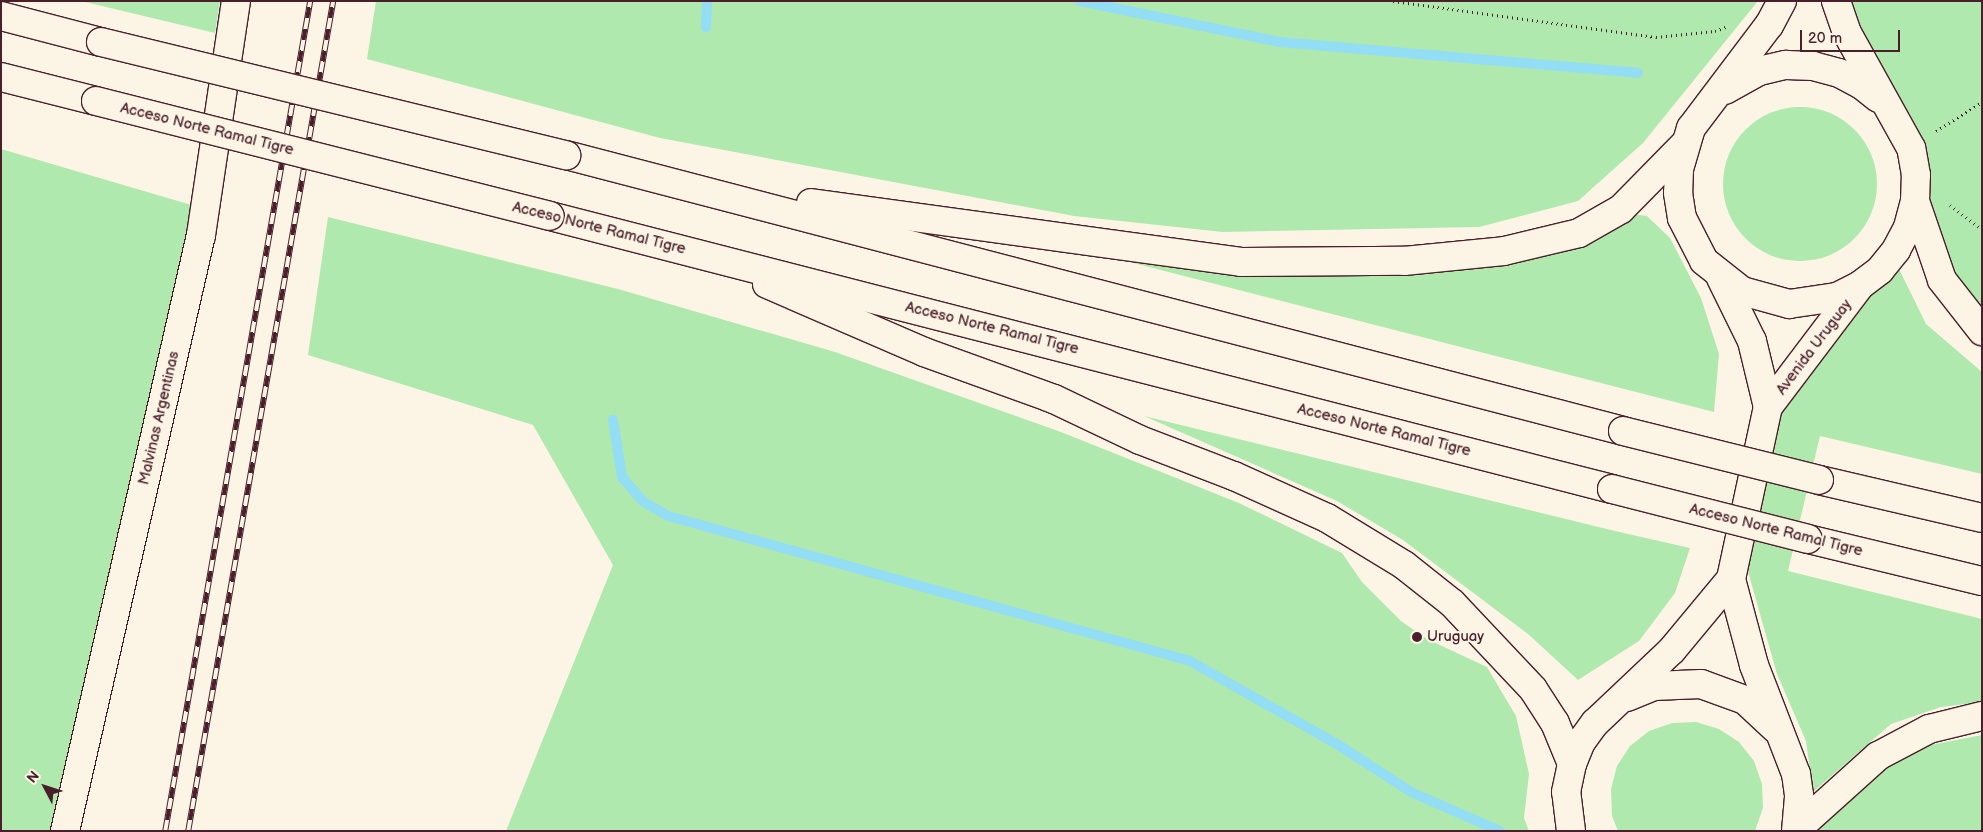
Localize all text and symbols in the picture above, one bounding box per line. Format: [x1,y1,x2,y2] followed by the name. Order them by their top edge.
[1803,20,1903,52] scale bar
[1808,29,1842,48] text: 20 m
[118,99,296,159] street label: Acceso Norte Ramal Tigre
[510,198,688,258] street label: Acceso Norte Ramal Tigre
[1772,296,1856,398] street label: Avenida Uruguay
[903,298,1081,358] street label: Acceso Norte Ramal Tigre
[135,349,183,487] street label: Malvinas Argentinas
[1295,400,1473,460] street label: Acceso Norte Ramal Tigre
[1687,500,1865,560] street label: Acceso Norte Ramal Tigre
[1427,628,1484,646] place label: Uruguay
[1411,631,1423,643] marker: Uruguay
[20,762,70,812] north arrow
[23,768,43,787] text: N

